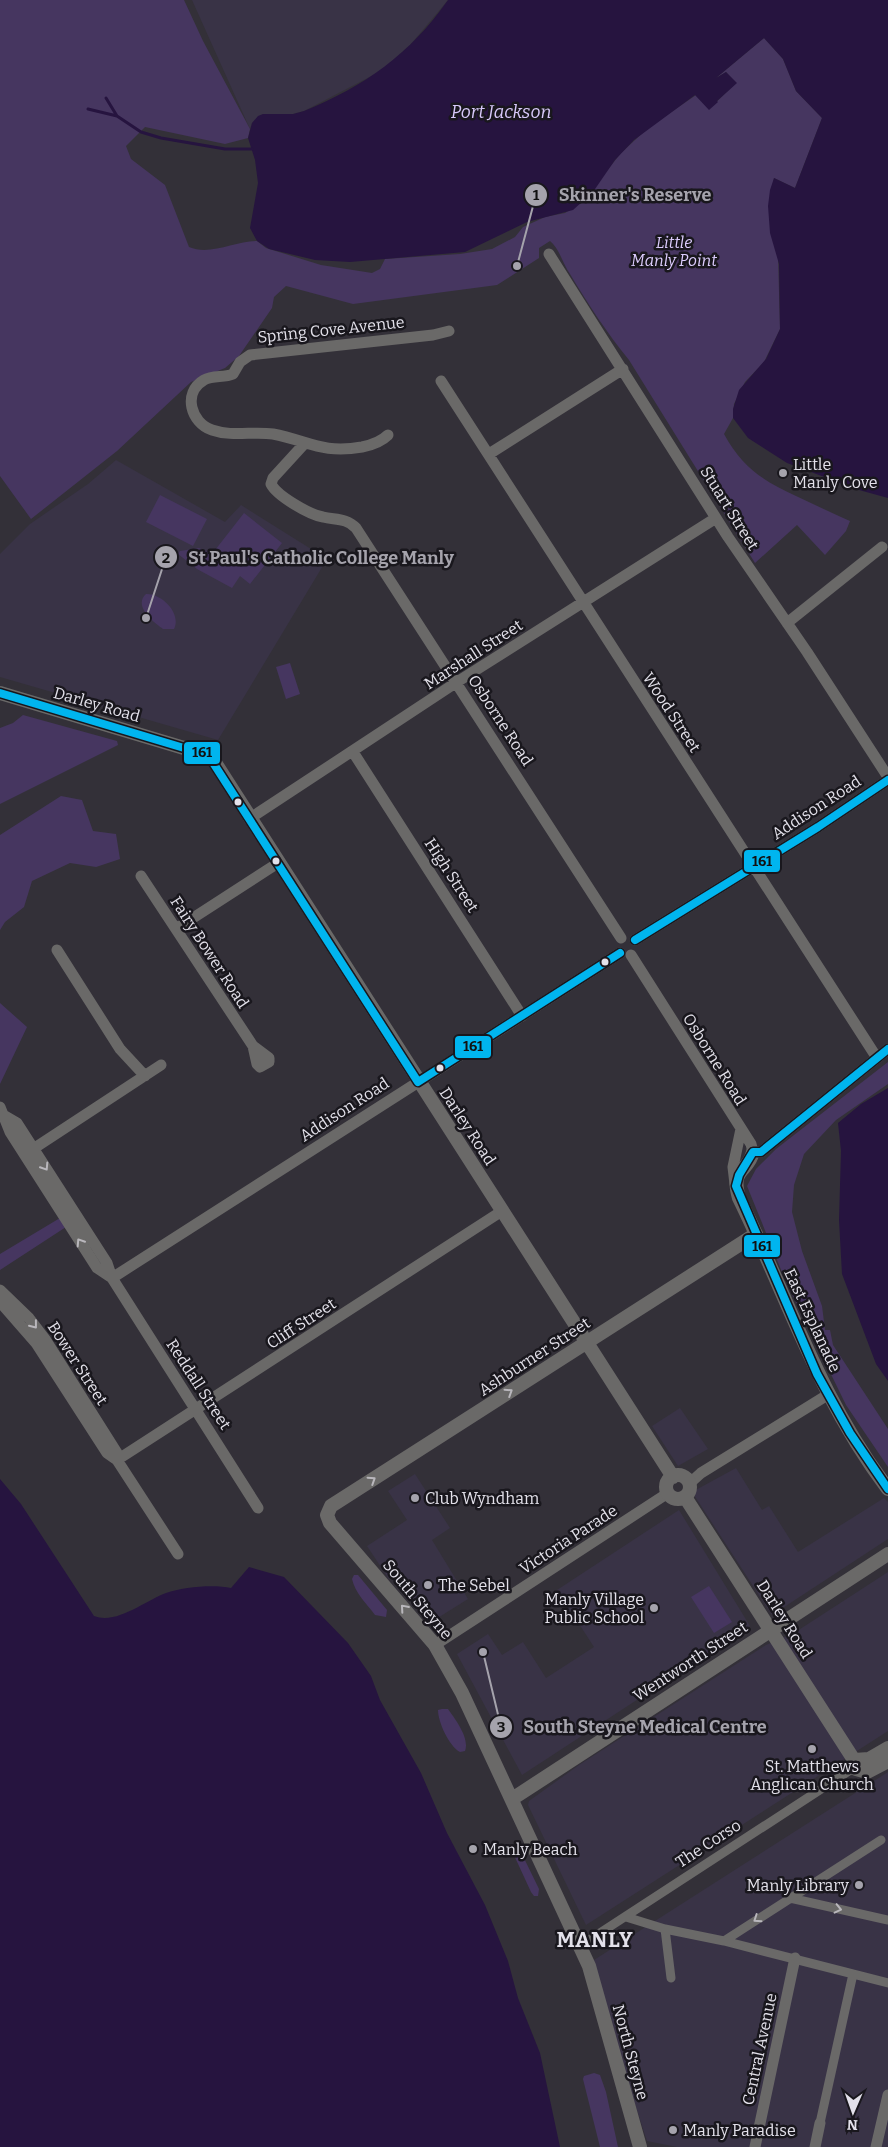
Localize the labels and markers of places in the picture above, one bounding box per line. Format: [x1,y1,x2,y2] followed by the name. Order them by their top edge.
[523,178,721,211] callout: Skinner's Reserve
[793,455,878,492] place label: Little Manly Cove
[777,467,789,479] marker: Little Manly Cove
[153,541,464,574] callout: St Paul's Catholic College Manly
[233,797,243,807] unlabelled marker
[271,856,281,866] unlabelled marker
[600,957,610,967] unlabelled marker
[435,1063,445,1073] unlabelled marker
[425,1489,539,1508] place label: Club Wyndham
[409,1492,421,1504] marker: Club Wyndham
[438,1576,510,1595] place label: The Sebel
[422,1579,434,1591] marker: The Sebel
[544,1590,644,1627] place label: Manly Village Public School
[648,1602,660,1614] marker: Manly Village Public School
[488,1710,776,1743] callout: South Steyne Medical Centre
[806,1743,818,1755] marker: St. Matthews Anglican Church
[750,1757,874,1794] place label: St. Matthews Anglican Church
[483,1840,577,1859] place label: Manly Beach
[467,1843,479,1855] marker: Manly Beach
[746,1876,850,1895] place label: Manly Library
[853,1879,865,1891] marker: Manly Library
[683,2121,796,2140] place label: Manly Paradise
[667,2124,679,2136] marker: Manly Paradise

